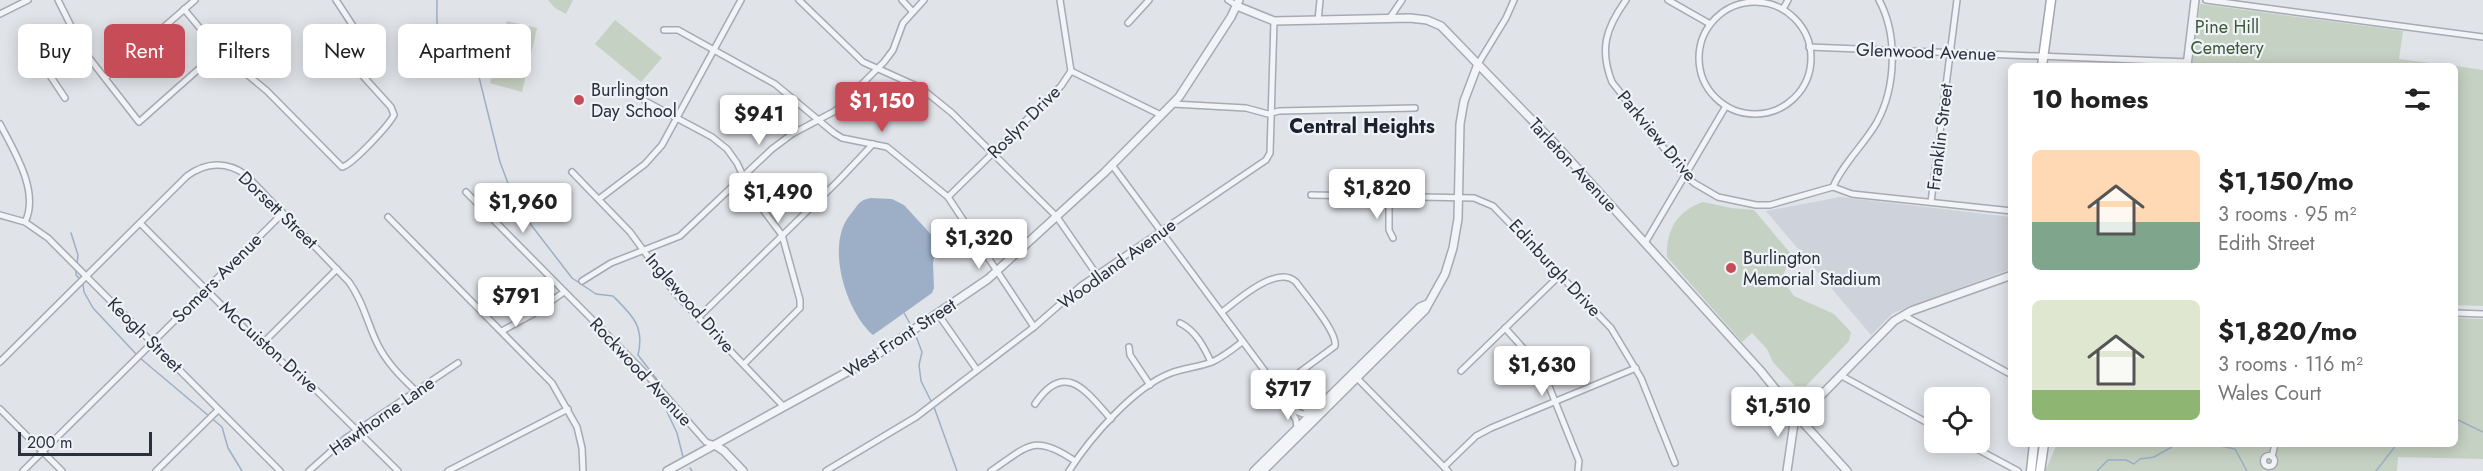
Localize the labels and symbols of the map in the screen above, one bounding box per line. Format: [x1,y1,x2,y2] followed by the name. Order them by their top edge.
[2190,14,2264,61] park label: Pine Hill Cemetery
[1856,37,1996,67] street label: Glenwood Avenue
[591,77,677,124] place label: Burlington Day School
[982,80,1066,164] street label: Roslyn Drive
[1921,81,1960,192] street label: Franklin Street
[833,82,931,133] pin: $1,150
[1611,85,1703,187] street label: Parkview Drive
[572,93,586,107] marker: Burlington Day School
[723,95,795,146] pin: $941
[1289,112,1435,141] district label: Central Heights
[1523,112,1623,218] street label: Tarleton Avenue
[232,165,324,255] street label: Dorsett Street
[1328,169,1426,220] pin: $1,820
[729,173,827,224] pin: $1,490
[474,183,572,234] pin: $1,960
[1053,212,1181,316] street label: Woodland Avenue
[1503,213,1607,323] street label: Edinburgh Drive
[930,219,1028,270] pin: $1,320
[166,227,268,329] street label: Somers Avenue
[1743,245,1881,292] place label: Burlington Memorial Stadium
[639,247,741,359] street label: Inglewood Drive
[1724,261,1738,275] marker: Burlington Memorial Stadium
[480,277,552,328] pin: $791
[102,292,189,379] street label: Keogh Street
[839,292,962,384] street label: West Front Street
[214,295,324,399] street label: McCuiston Drive
[584,312,698,432] street label: Rockwood Avenue
[1493,346,1591,397] pin: $1,630
[324,370,440,462] street label: Hawthorne Lane
[1252,370,1324,421] pin: $717
[1729,387,1827,438] pin: $1,510
[18,429,152,456] scale bar

